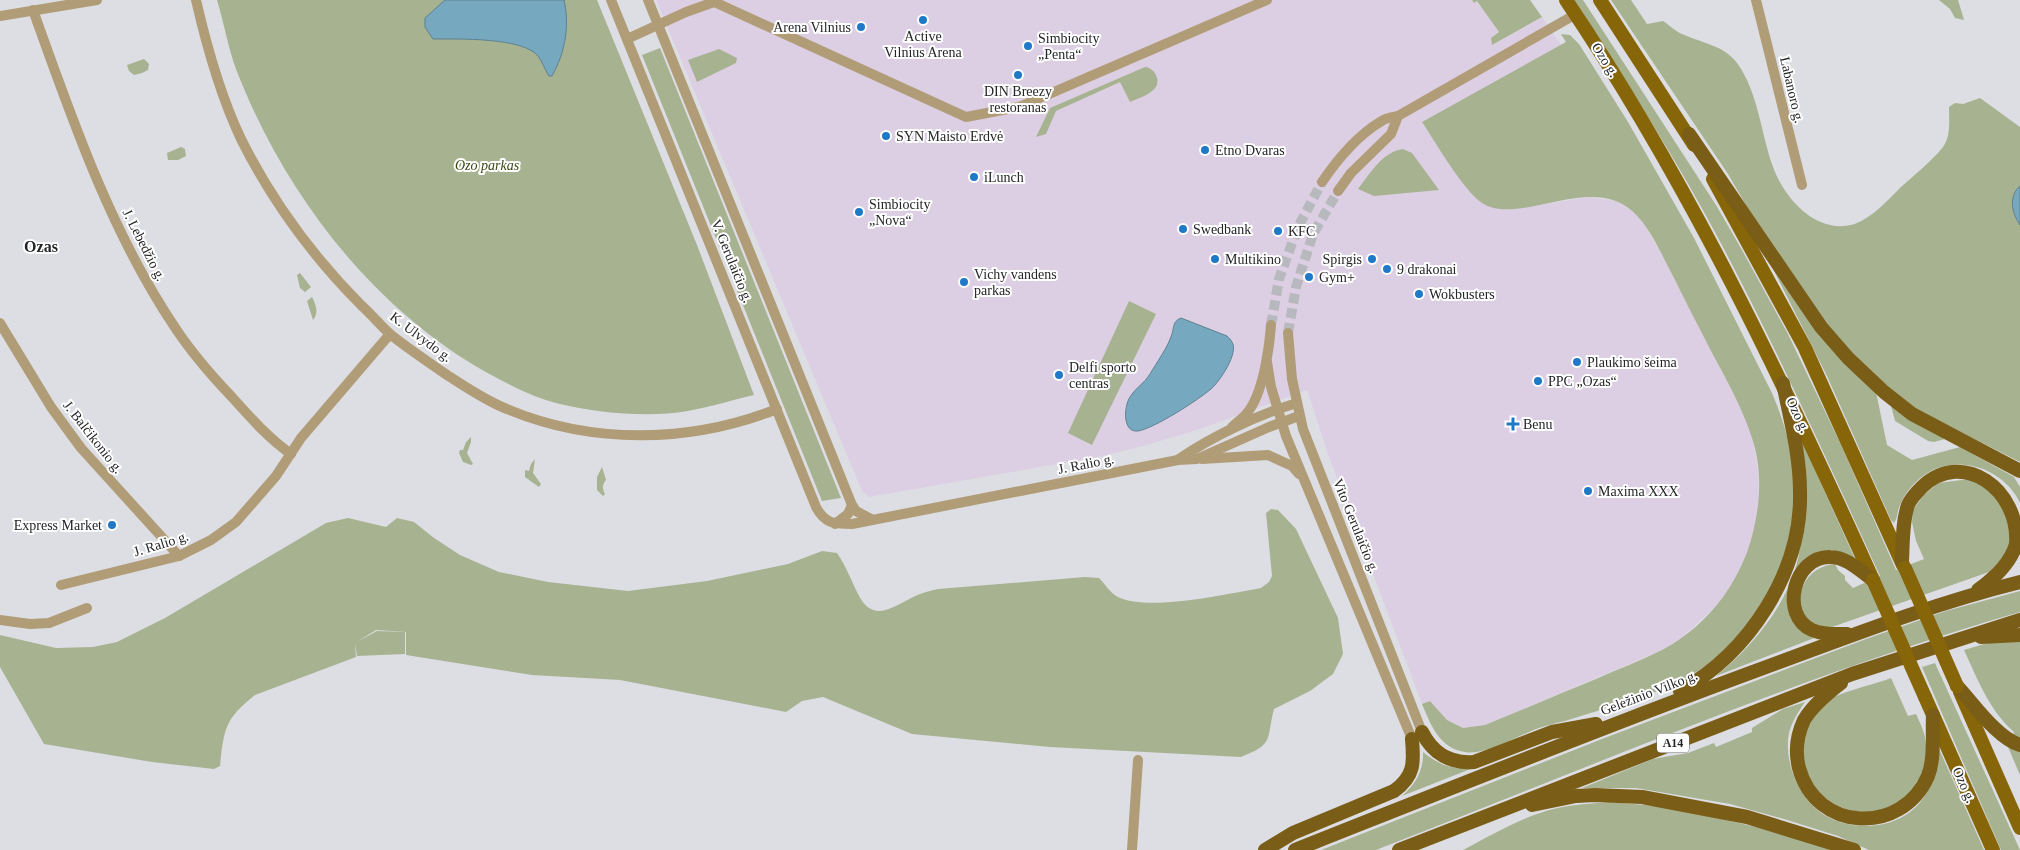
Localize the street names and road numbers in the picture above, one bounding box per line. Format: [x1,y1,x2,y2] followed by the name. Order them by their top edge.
[1589,40,1621,80] street label: Ozo g.
[1777,55,1807,125] street label: Labanoro g.
[119,207,169,283] street label: J. Lebedžio g.
[708,217,756,305] street label: V. Gerulaičio g.
[387,309,455,365] street label: K. Ulvydo g.
[1783,395,1813,435] street label: Ozo g.
[60,398,126,476] street label: J. Balčikonio g.
[1057,451,1115,477] street label: J. Ralio g.
[1330,477,1382,575] street label: Vito Gerulaičio g.
[132,529,190,559] street label: J. Ralio g.
[1598,668,1700,718] street label: Geležinio Vilko g.
[1657,734,1689,752] road number: A14
[1950,765,1978,805] street label: Ozo g.

